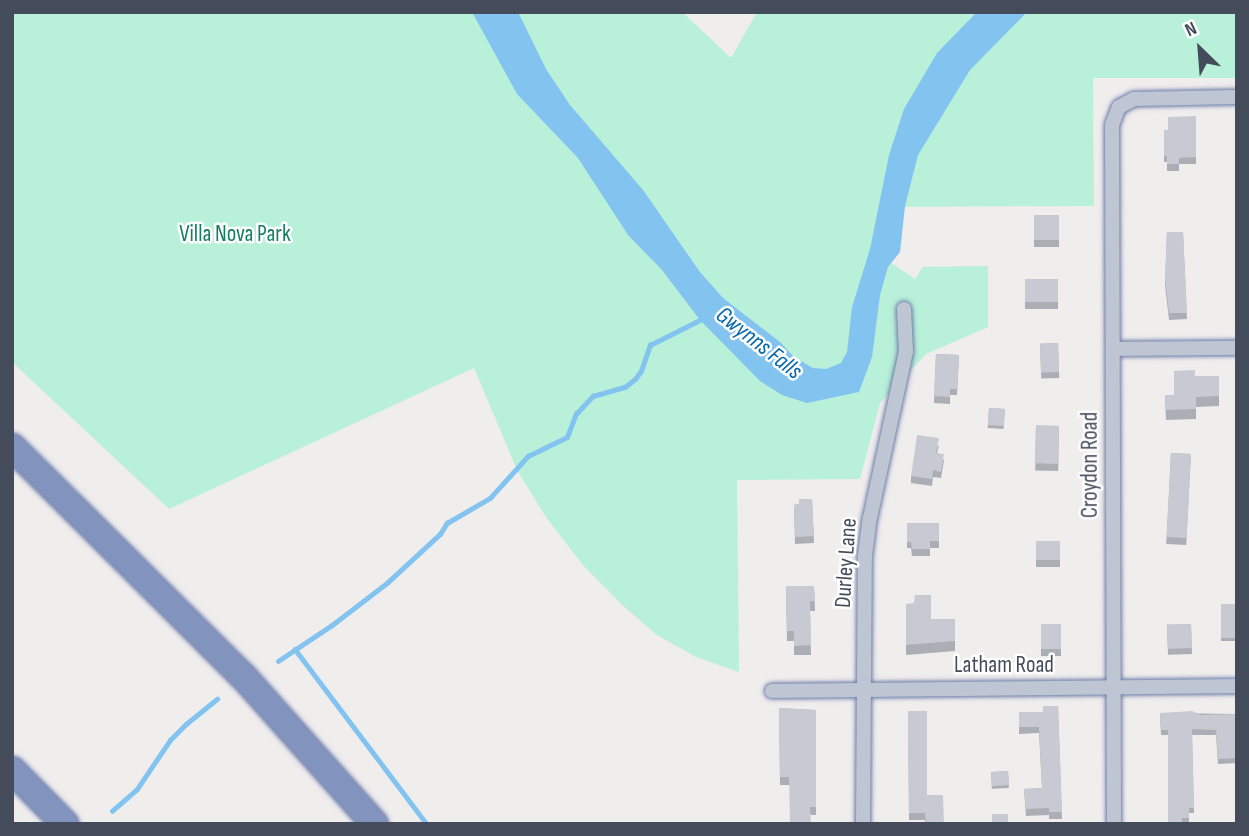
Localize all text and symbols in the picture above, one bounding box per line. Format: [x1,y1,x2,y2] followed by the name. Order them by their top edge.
[1165,14,1235,84] north arrow
[1181,17,1200,42] text: N
[179,220,291,248] park label: Villa Nova Park
[710,300,808,386] water label: Gwynns Falls
[1076,412,1104,518] street label: Croydon Road
[829,517,863,609] street label: Durley Lane
[954,651,1054,679] street label: Latham Road

